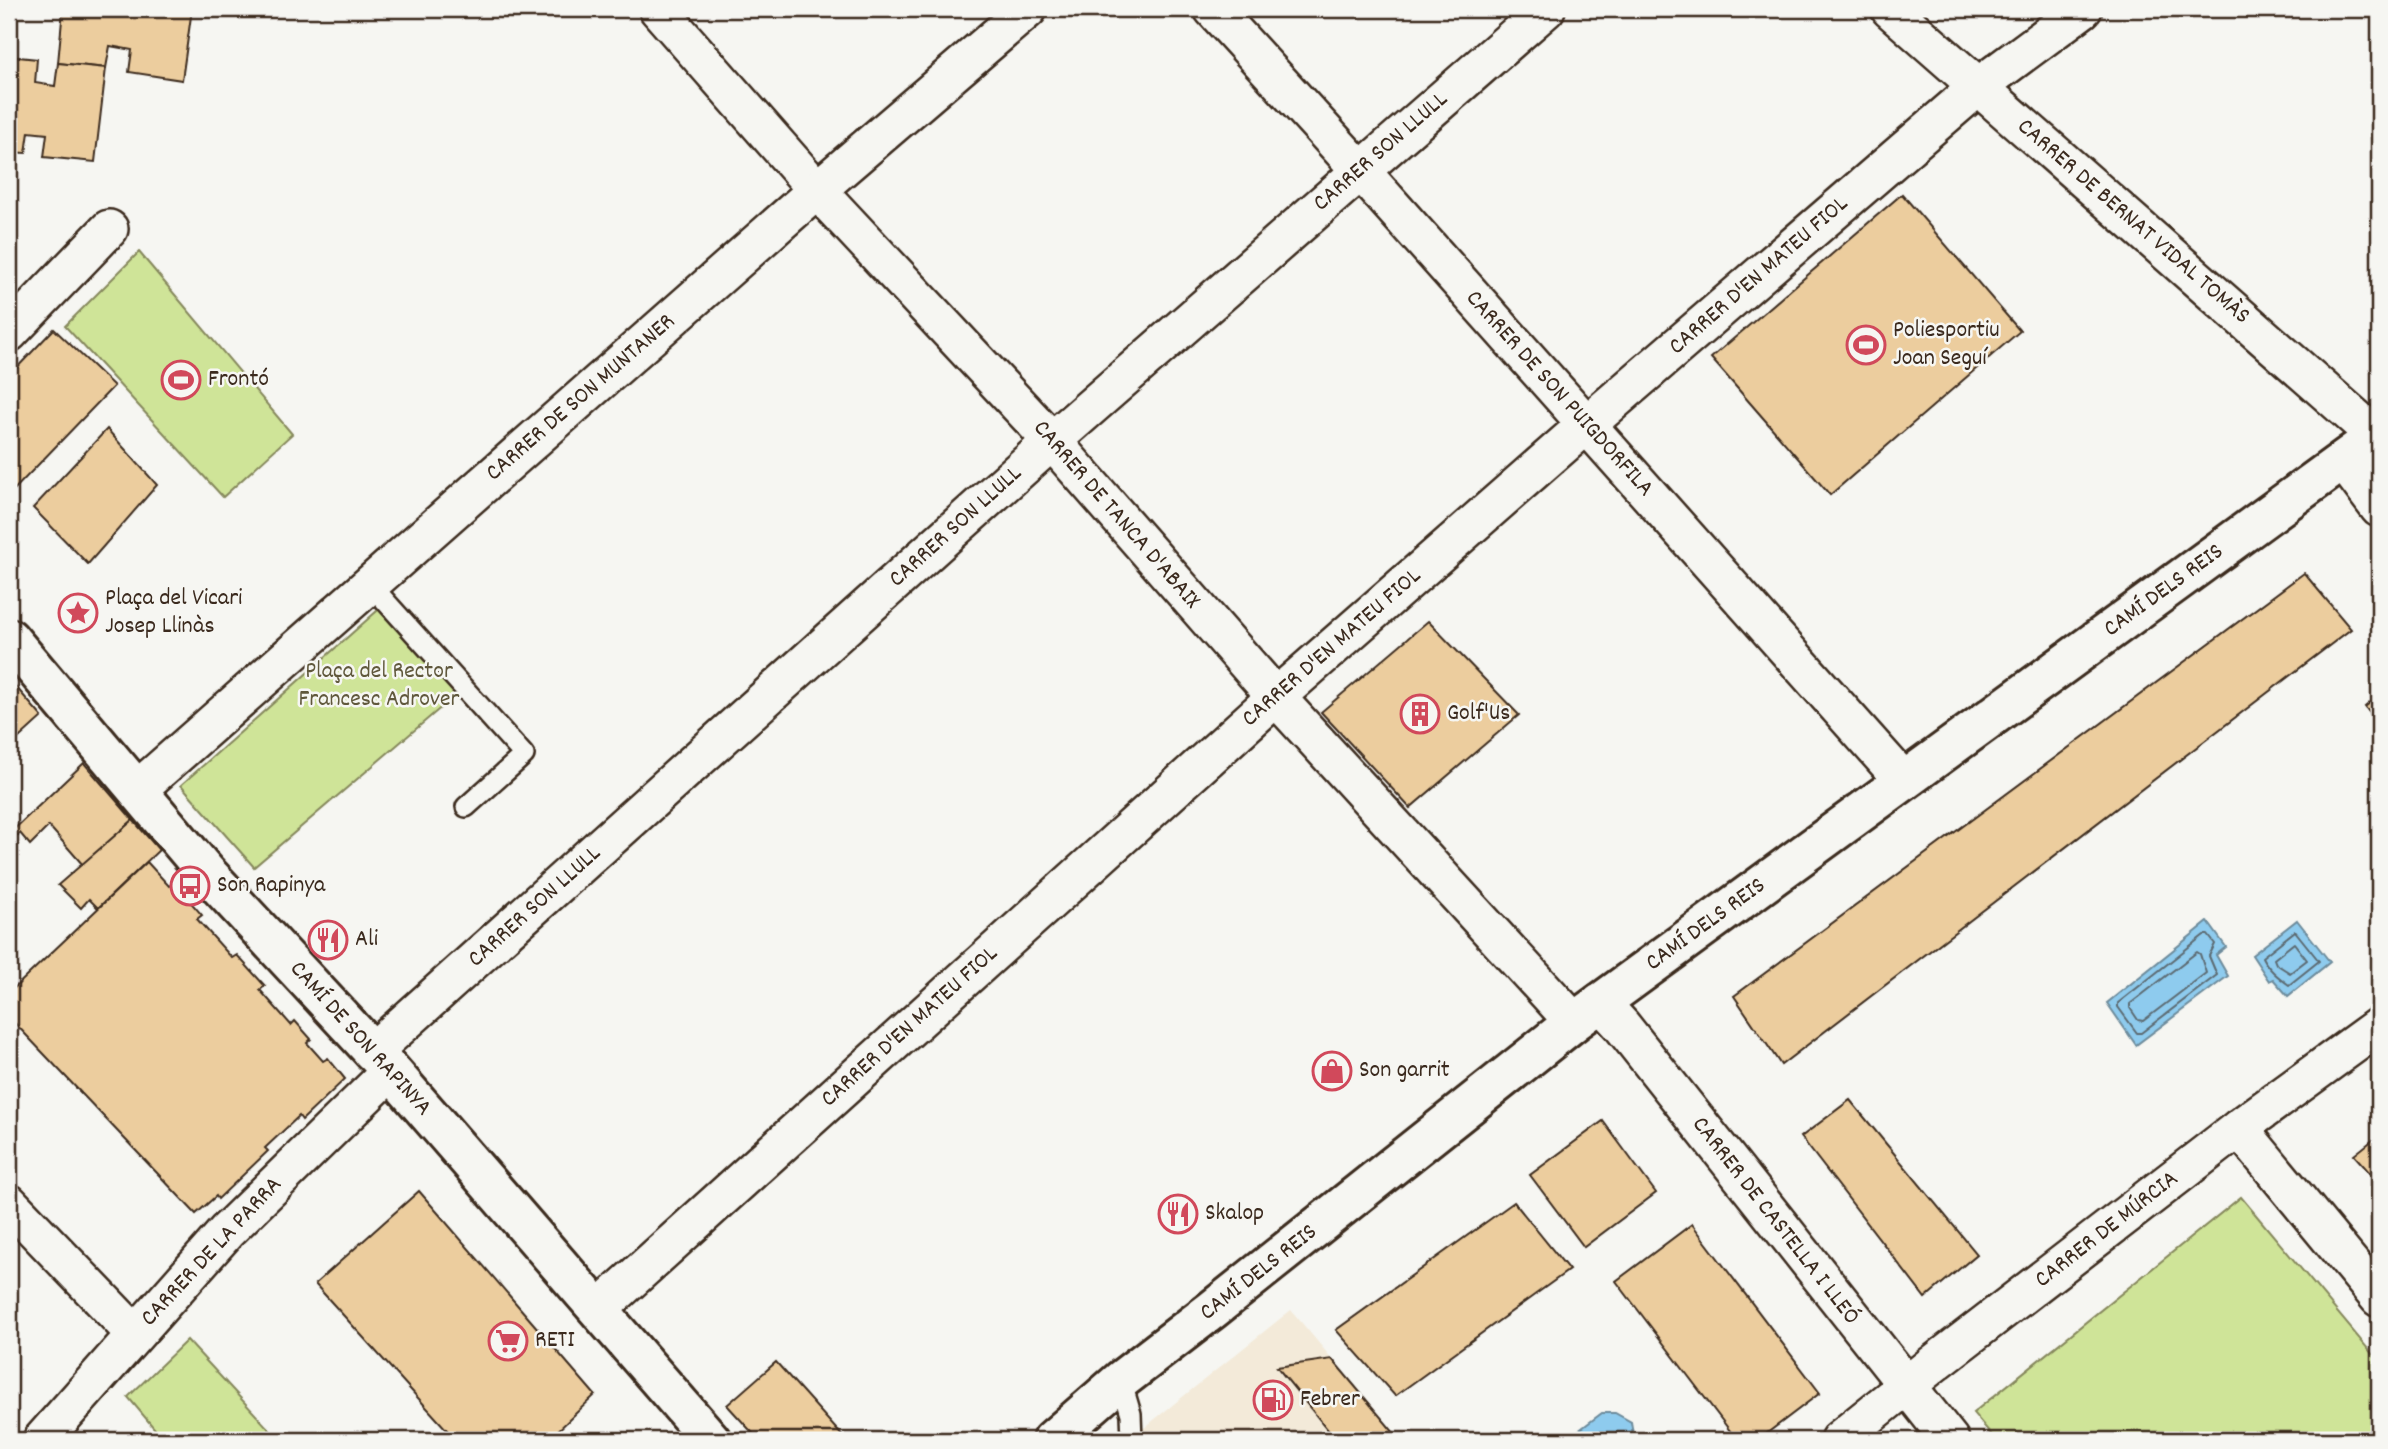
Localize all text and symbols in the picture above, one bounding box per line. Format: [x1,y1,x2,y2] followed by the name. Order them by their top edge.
[1306,84,1456,220] street label: CARRER SON LLULL
[2009,111,2257,333] street label: CARRER DE BERNAT VIDAL TOMÀS
[1662,188,1856,364] street label: CARRER D'EN MATEU FIOL
[1457,283,1661,505] street label: CARRER DE SON PUIGDORFILA
[479,306,683,490] street label: CARRER DE SON MUNTANER
[1893,314,2000,376] place label: Poliesportiu Joan Seguí
[1845,324,1887,366] sports icon: Poliesportiu Joan Seguí
[160,359,202,401] sports icon: Frontó
[208,363,269,397] place label: Frontó
[1024,413,1208,617] street label: CARRER DE TANCA D'ABAIX
[882,458,1030,596] street label: CARRER SON LLULL
[2097,536,2231,646] street label: CAMÍ DELS REIS
[1235,560,1429,736] street label: CARRER D'EN MATEU FIOL
[105,582,242,644] place label: Plaça del Vicari Josep Llinàs
[57,592,99,634] place icon: Plaça del Vicari Josep Llinàs
[299,655,460,717] park label: Plaça del Rector Francesc Adrover
[1399,693,1441,735] building icon: Golf'Us
[1447,697,1510,731] place label: Golf'Us
[461,838,609,976] street label: CARRER SON LLULL
[169,865,211,907] bus stop icon: Son Rapinya
[217,869,326,903] place label: Son Rapinya
[1639,870,1773,980] street label: CAMÍ DELS REIS
[307,919,349,961] restaurant icon: Ali
[355,923,378,957] place label: Ali
[814,938,1006,1116] street label: CARRER D'EN MATEU FIOL
[281,954,439,1124] street label: CAMÍ DE SON RAPINYA
[1311,1050,1353,1092] shop icon: Son garrit
[1359,1054,1450,1088] place label: Son garrit
[1683,1110,1867,1332] street label: CARRER DE CASTELLA I LLEÓ
[2028,1163,2186,1297] street label: CARRER DE MÚRCIA
[133,1169,291,1335] street label: CARRER DE LA PARRA
[1157,1193,1199,1235] restaurant icon: Skalop
[1205,1197,1264,1231] place label: Skalop
[1193,1216,1325,1330] street label: CAMÍ DELS REIS
[487,1320,529,1362] supermarket icon: RETI
[535,1324,575,1358] place label: RETI
[1252,1379,1294,1421] fuel station icon: Febrer
[1300,1383,1360,1417] place label: Febrer

